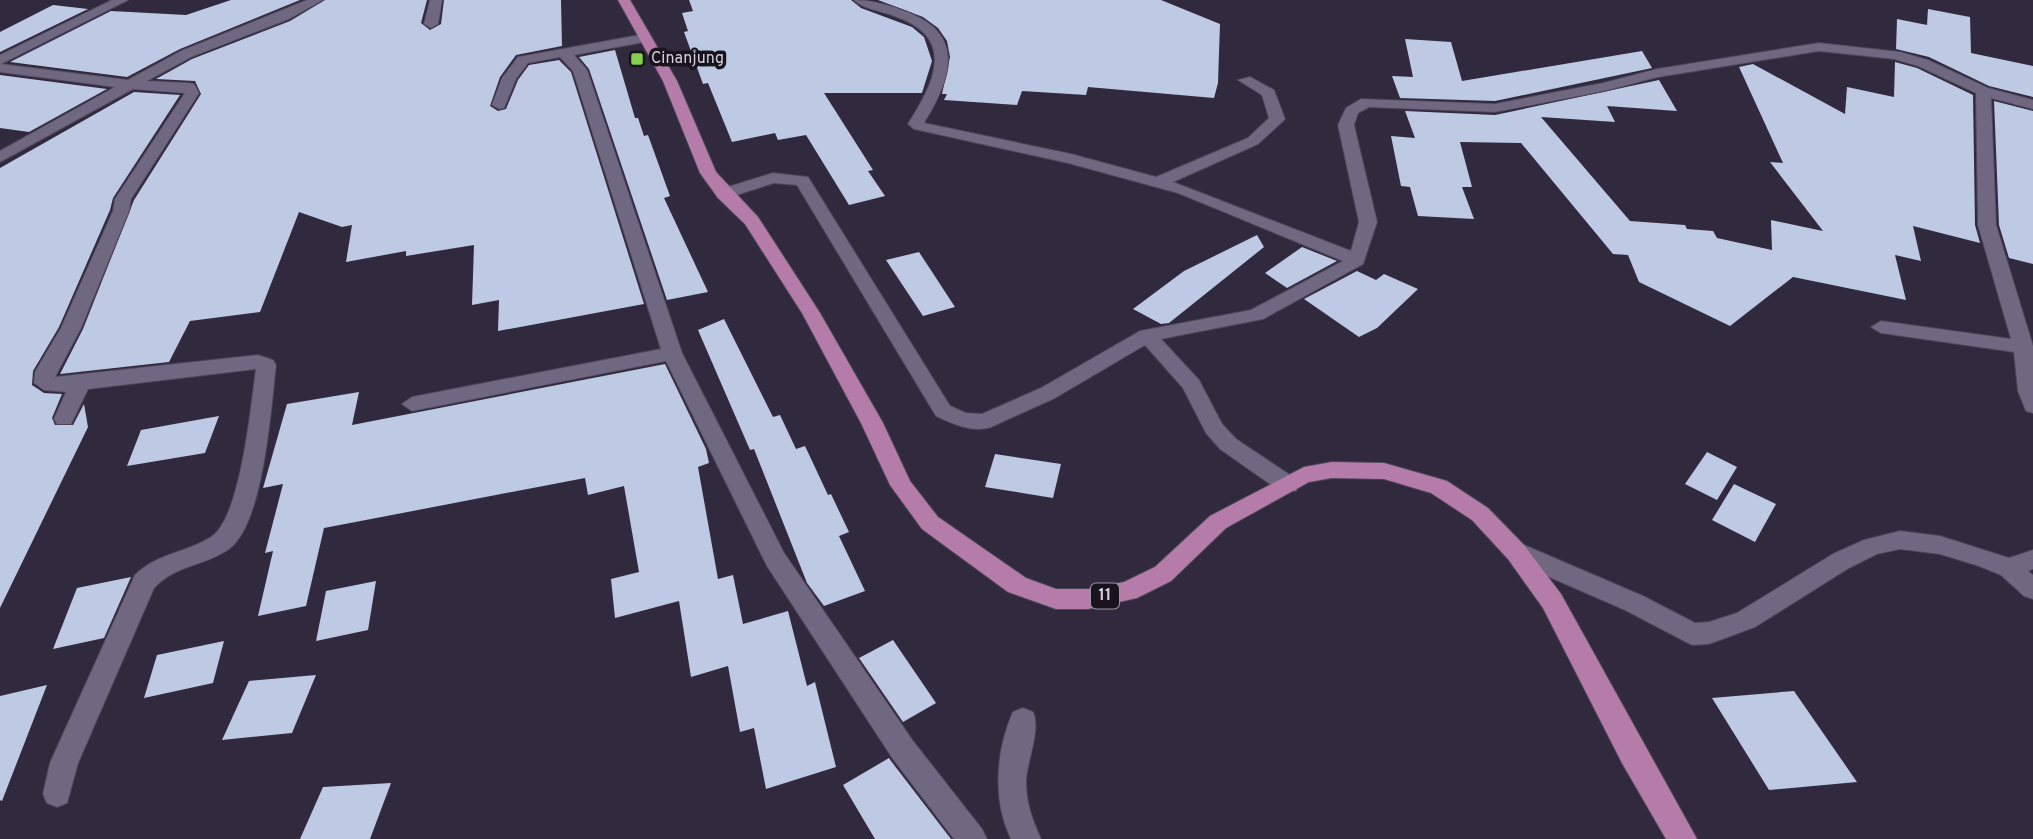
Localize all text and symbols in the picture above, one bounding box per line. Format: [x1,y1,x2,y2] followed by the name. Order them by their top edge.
[651,49,724,69] place label: Cinanjung
[629,51,645,67] marker: Cinanjung
[1091,583,1119,608] road number: 11

